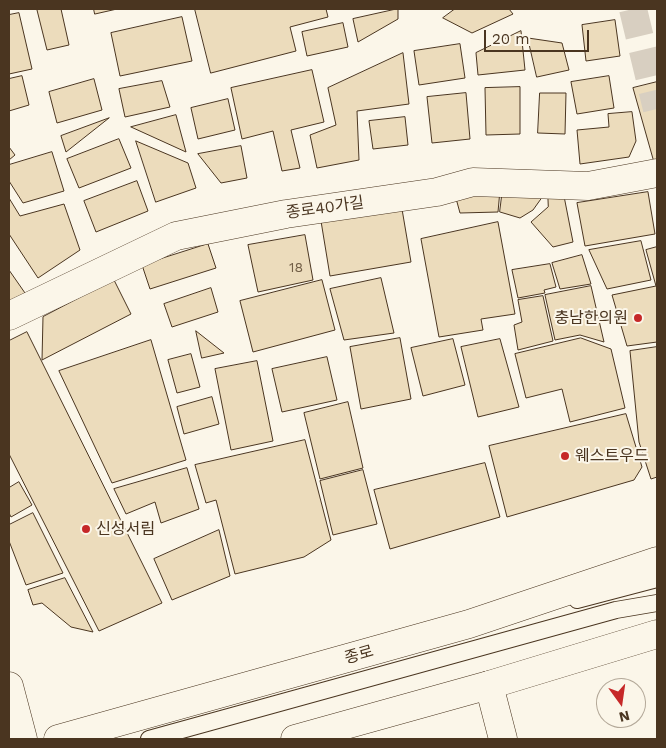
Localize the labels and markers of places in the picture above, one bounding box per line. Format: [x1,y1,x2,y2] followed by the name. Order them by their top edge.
[554,308,628,328] place label: 충남한의원
[632,312,644,324] marker: 충남한의원
[575,446,649,466] place label: 웨스트우드
[559,450,571,462] marker: 웨스트우드
[96,519,155,539] place label: 신성서림
[80,523,92,535] marker: 신성서림

